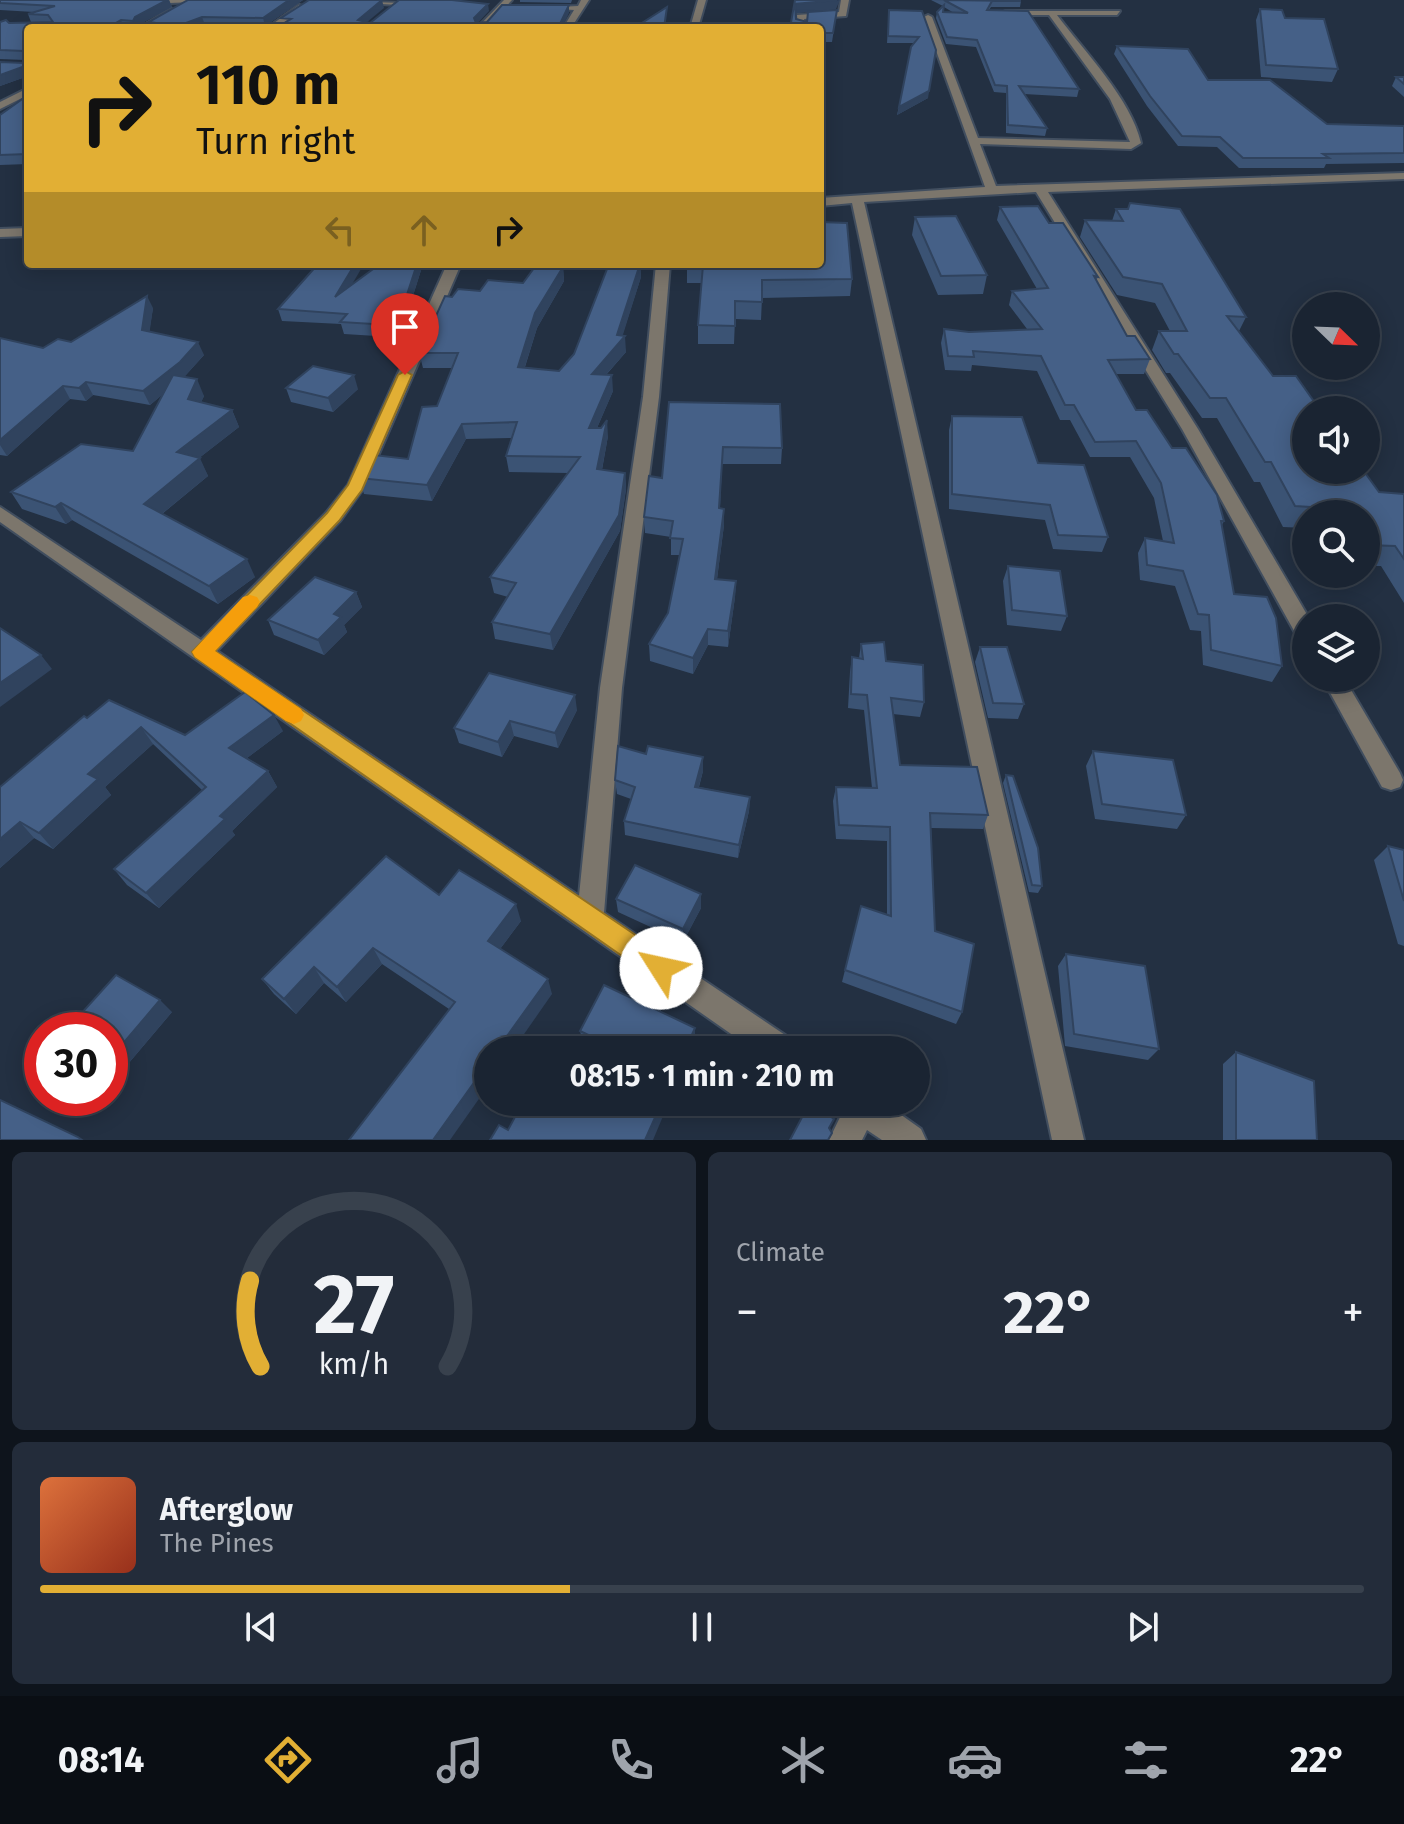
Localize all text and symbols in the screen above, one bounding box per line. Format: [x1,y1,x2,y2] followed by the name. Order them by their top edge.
[196,52,340,119] text: 110 m
[64,56,168,160] icon: right
[196,120,356,164] text: Turn right
[318,208,362,252] icon: left
[402,208,446,252] icon: ahead
[486,208,530,252] icon: right
[1292,292,1380,380] north arrow
[1292,292,1380,692] map controls
[371,293,439,375] pin
[383,305,427,349] icon: arrive
[1292,396,1380,484] button: sound
[1292,500,1380,588] button: search
[1292,604,1380,692] button: layers
[619,926,703,1010] position arrow
[24,1012,128,1116] speed limit sign: 30
[570,1058,834,1094] text: 08:15 · 1 min · 210 m
[736,1237,825,1268] text: Climate
[313,1255,395,1355] text: 27
[1003,1277,1097,1349] text: 22°
[736,1286,758,1339] text: −
[1342,1286,1364,1339] text: +
[319,1347,389,1382] text: km/h
[160,1492,293,1528] text: Afterglow
[160,1528,274,1559] text: The Pines
[239,1605,283,1649] icon: previous
[680,1605,724,1649] icon: pause
[1121,1605,1165,1649] icon: next
[260,1732,316,1788] icon: directions
[432,1732,488,1788] icon: music
[603,1732,659,1788] icon: phone
[775,1732,831,1788] icon: climate
[947,1732,1003,1788] icon: car
[1118,1732,1174,1788] icon: filters
[58,1738,144,1782] text: 08:14
[1290,1738,1346,1782] text: 22°

